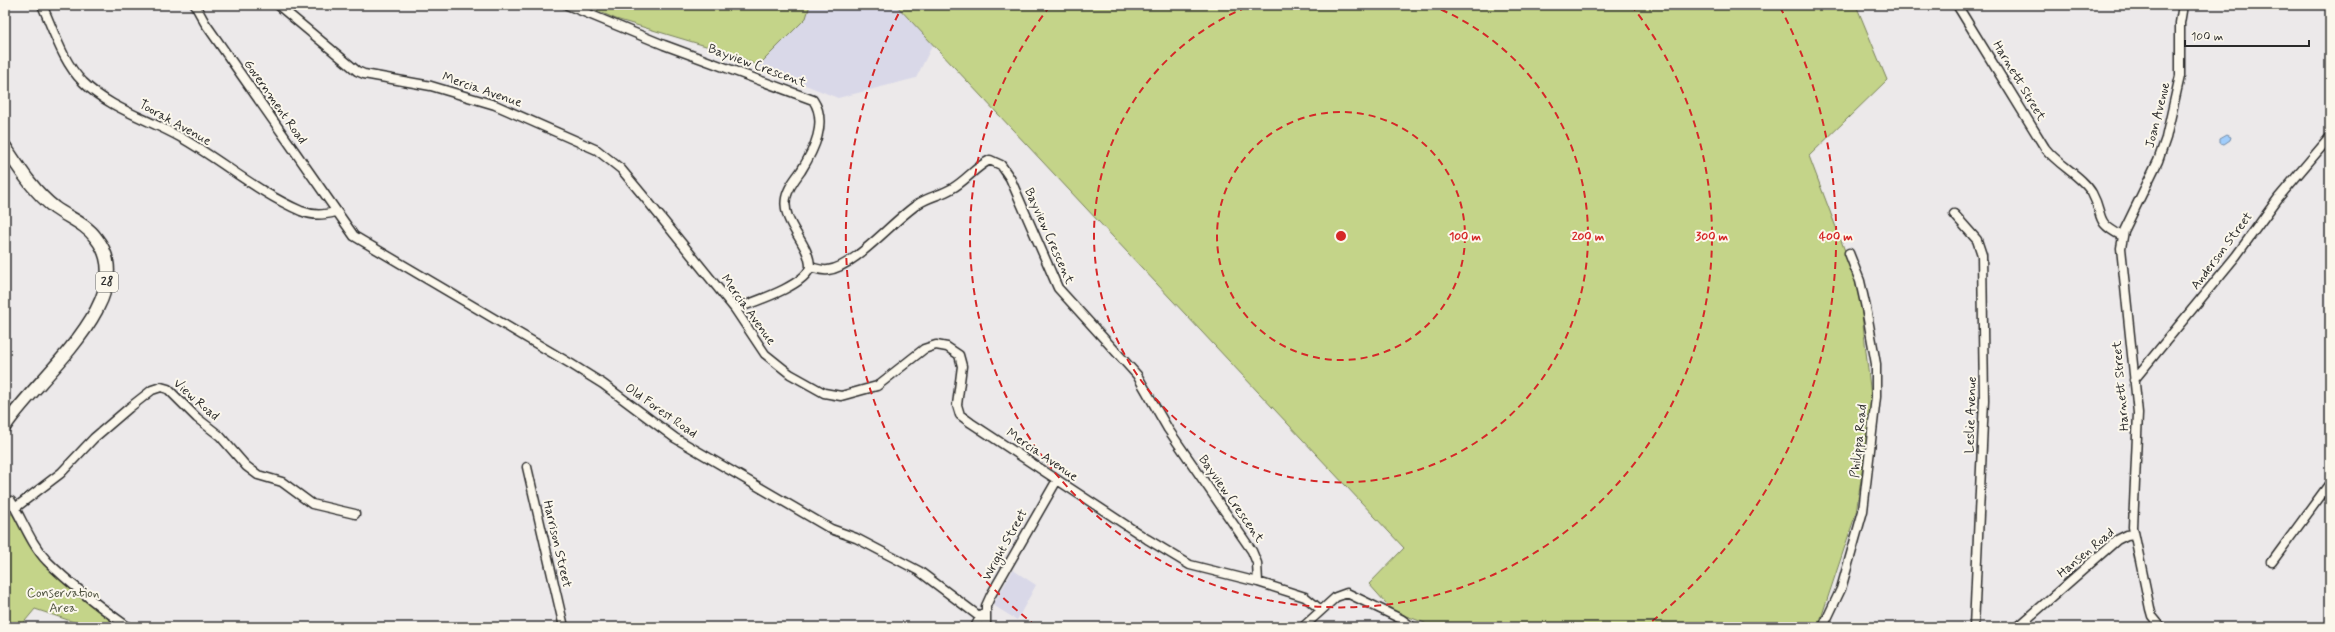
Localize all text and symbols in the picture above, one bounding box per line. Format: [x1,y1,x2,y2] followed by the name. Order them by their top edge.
[2185,22,2309,48] scale bar
[2191,29,2223,45] text: 100 m
[1988,38,2050,124] street label: Harnett Street
[706,40,809,92] street label: Bayview Crescent
[240,56,310,148] street label: Government Road
[440,68,524,112] street label: Mercia Avenue
[2142,80,2174,150] street label: Joan Avenue
[136,96,214,150] street label: Toorak Avenue
[1020,185,1078,287] street label: Bayview Crescent
[2187,209,2257,293] street label: Anderson Street
[1334,229,1348,243] centre of rings
[1449,229,1482,245] text: 100 m
[1572,229,1605,245] text: 200 m
[1696,229,1729,245] text: 300 m
[1819,229,1853,245] text: 400 m
[717,271,779,349] street label: Mercia Avenue
[96,272,118,292] road number: 28
[2109,340,2133,432] street label: Harnett Street
[169,375,223,425] street label: View Road
[1961,376,1981,454] street label: Leslie Avenue
[621,380,701,442] street label: Old Forest Road
[1847,403,1871,479] street label: Philippa Road
[1003,425,1081,485] street label: Mercia Avenue
[1194,452,1268,547] street label: Bayview Crescent
[539,499,575,589] street label: Harrison Street
[978,506,1032,584] street label: Wright Street
[2054,524,2118,582] street label: Hansen Road
[27,585,99,617] park label: Conservation Area

